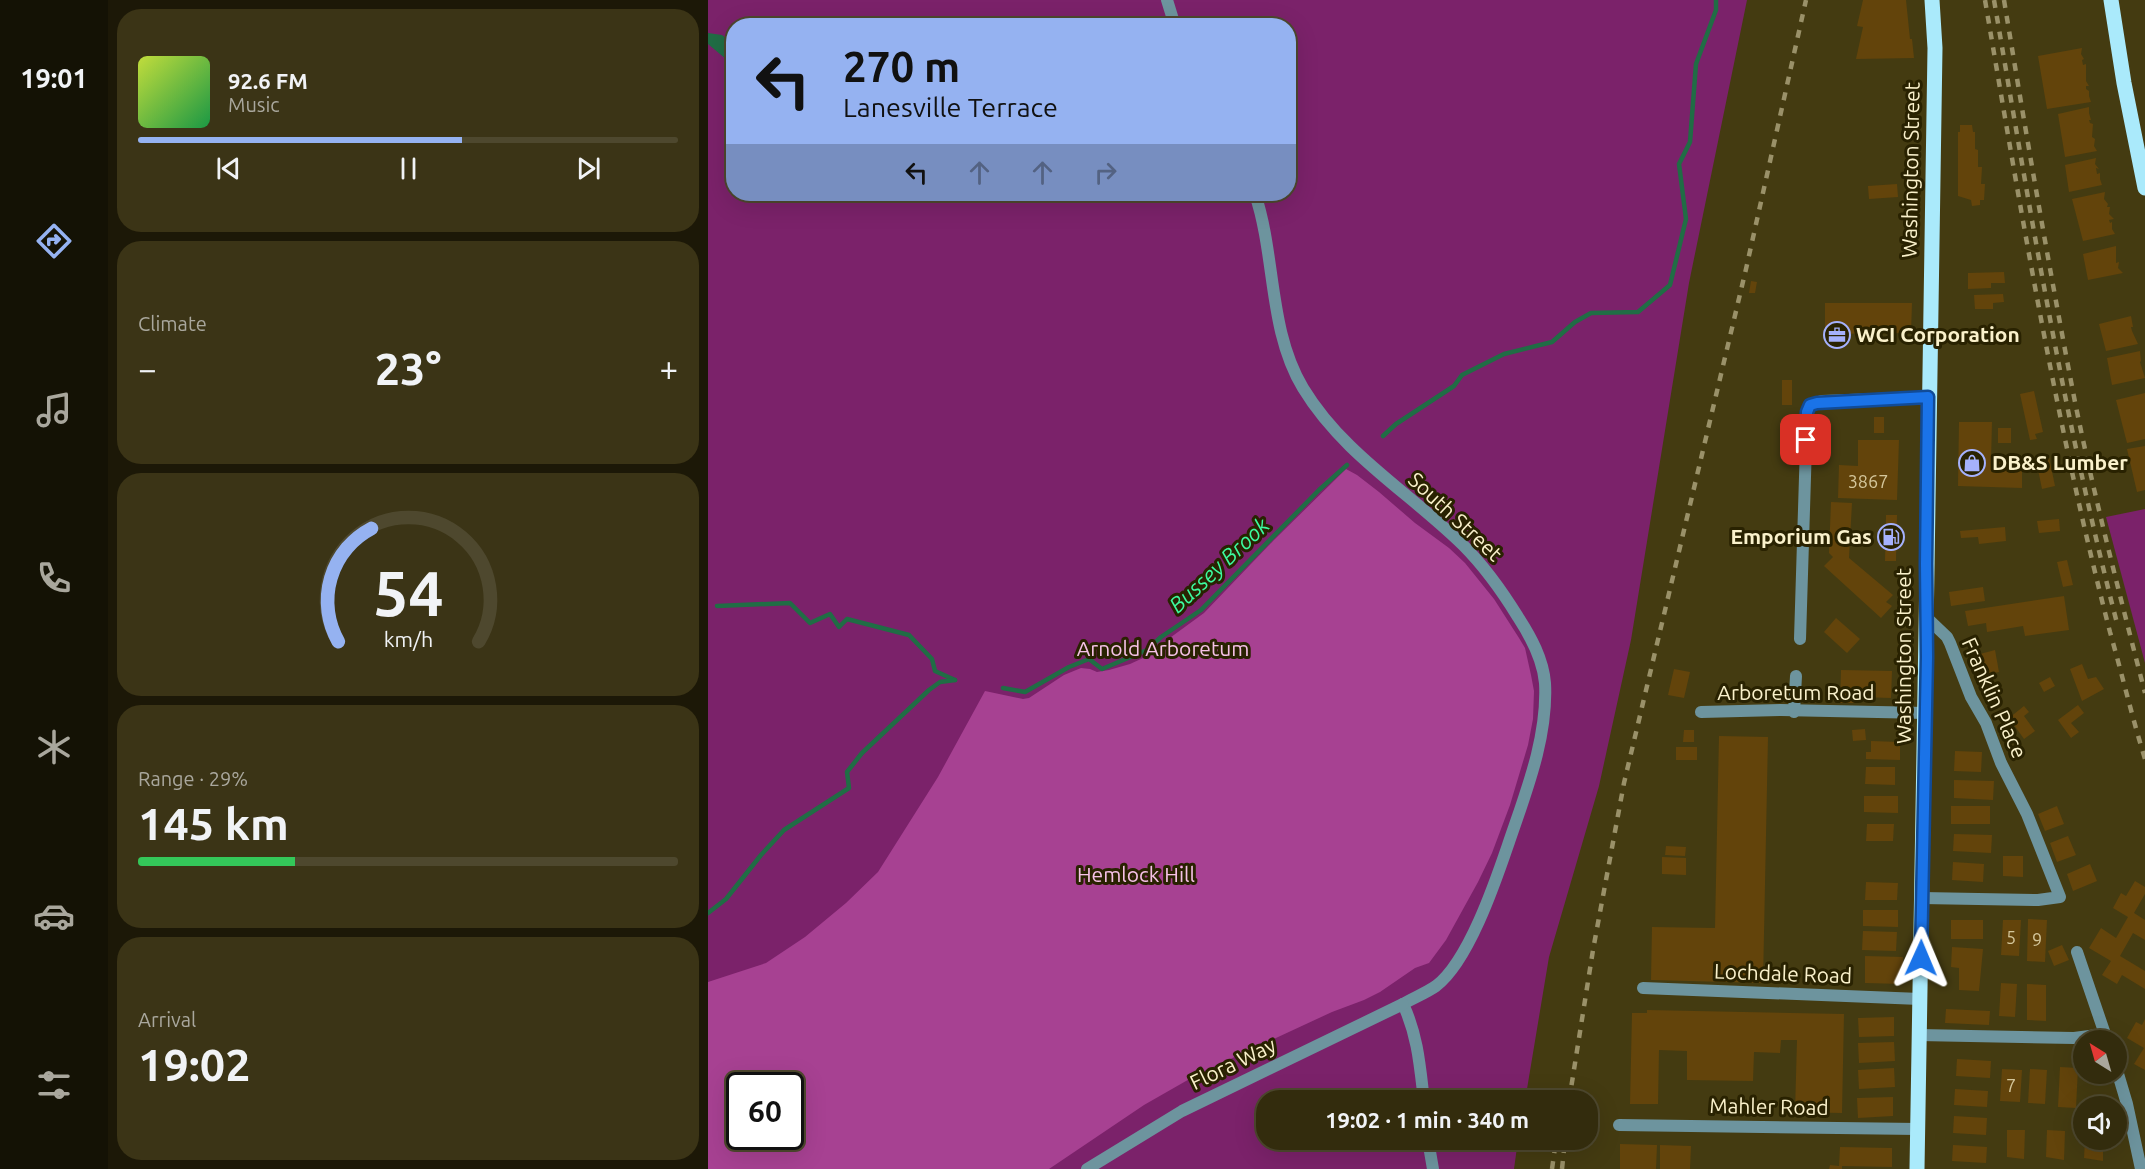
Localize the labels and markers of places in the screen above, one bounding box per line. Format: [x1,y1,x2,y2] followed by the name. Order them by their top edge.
[1822,320,1852,350] office icon: WCI Corporation
[1856,322,2020,346] place label: WCI Corporation
[1780,414,1831,465] pin
[1957,448,1987,478] shop icon: DB&S Lumber
[1992,450,2128,474] place label: DB&S Lumber
[1876,522,1906,552] fuel station icon: Emporium Gas
[1731,524,1872,548] place label: Emporium Gas

